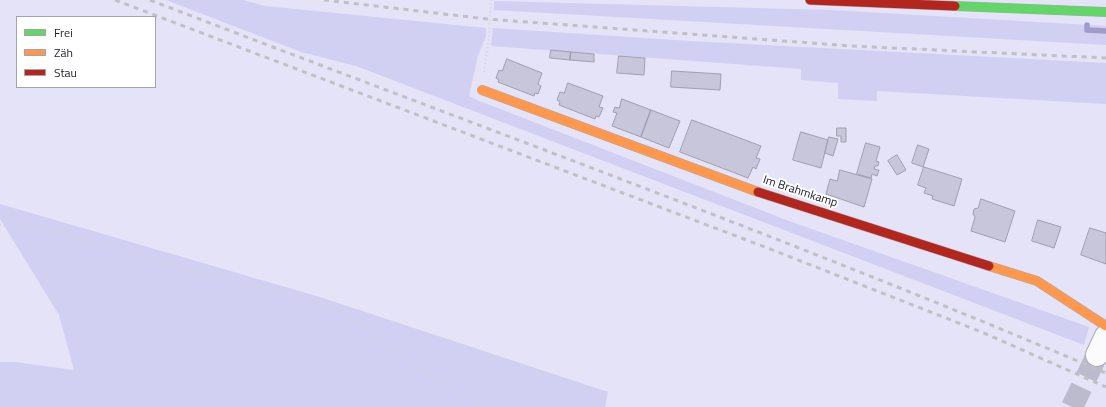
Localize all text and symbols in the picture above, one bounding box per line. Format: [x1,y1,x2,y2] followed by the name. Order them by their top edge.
[16,16,156,88] legend
[54,23,73,42] text: Frei
[54,43,73,62] text: Zäh
[54,63,77,82] text: Stau
[761,173,839,211] street label: Im Brahmkamp

